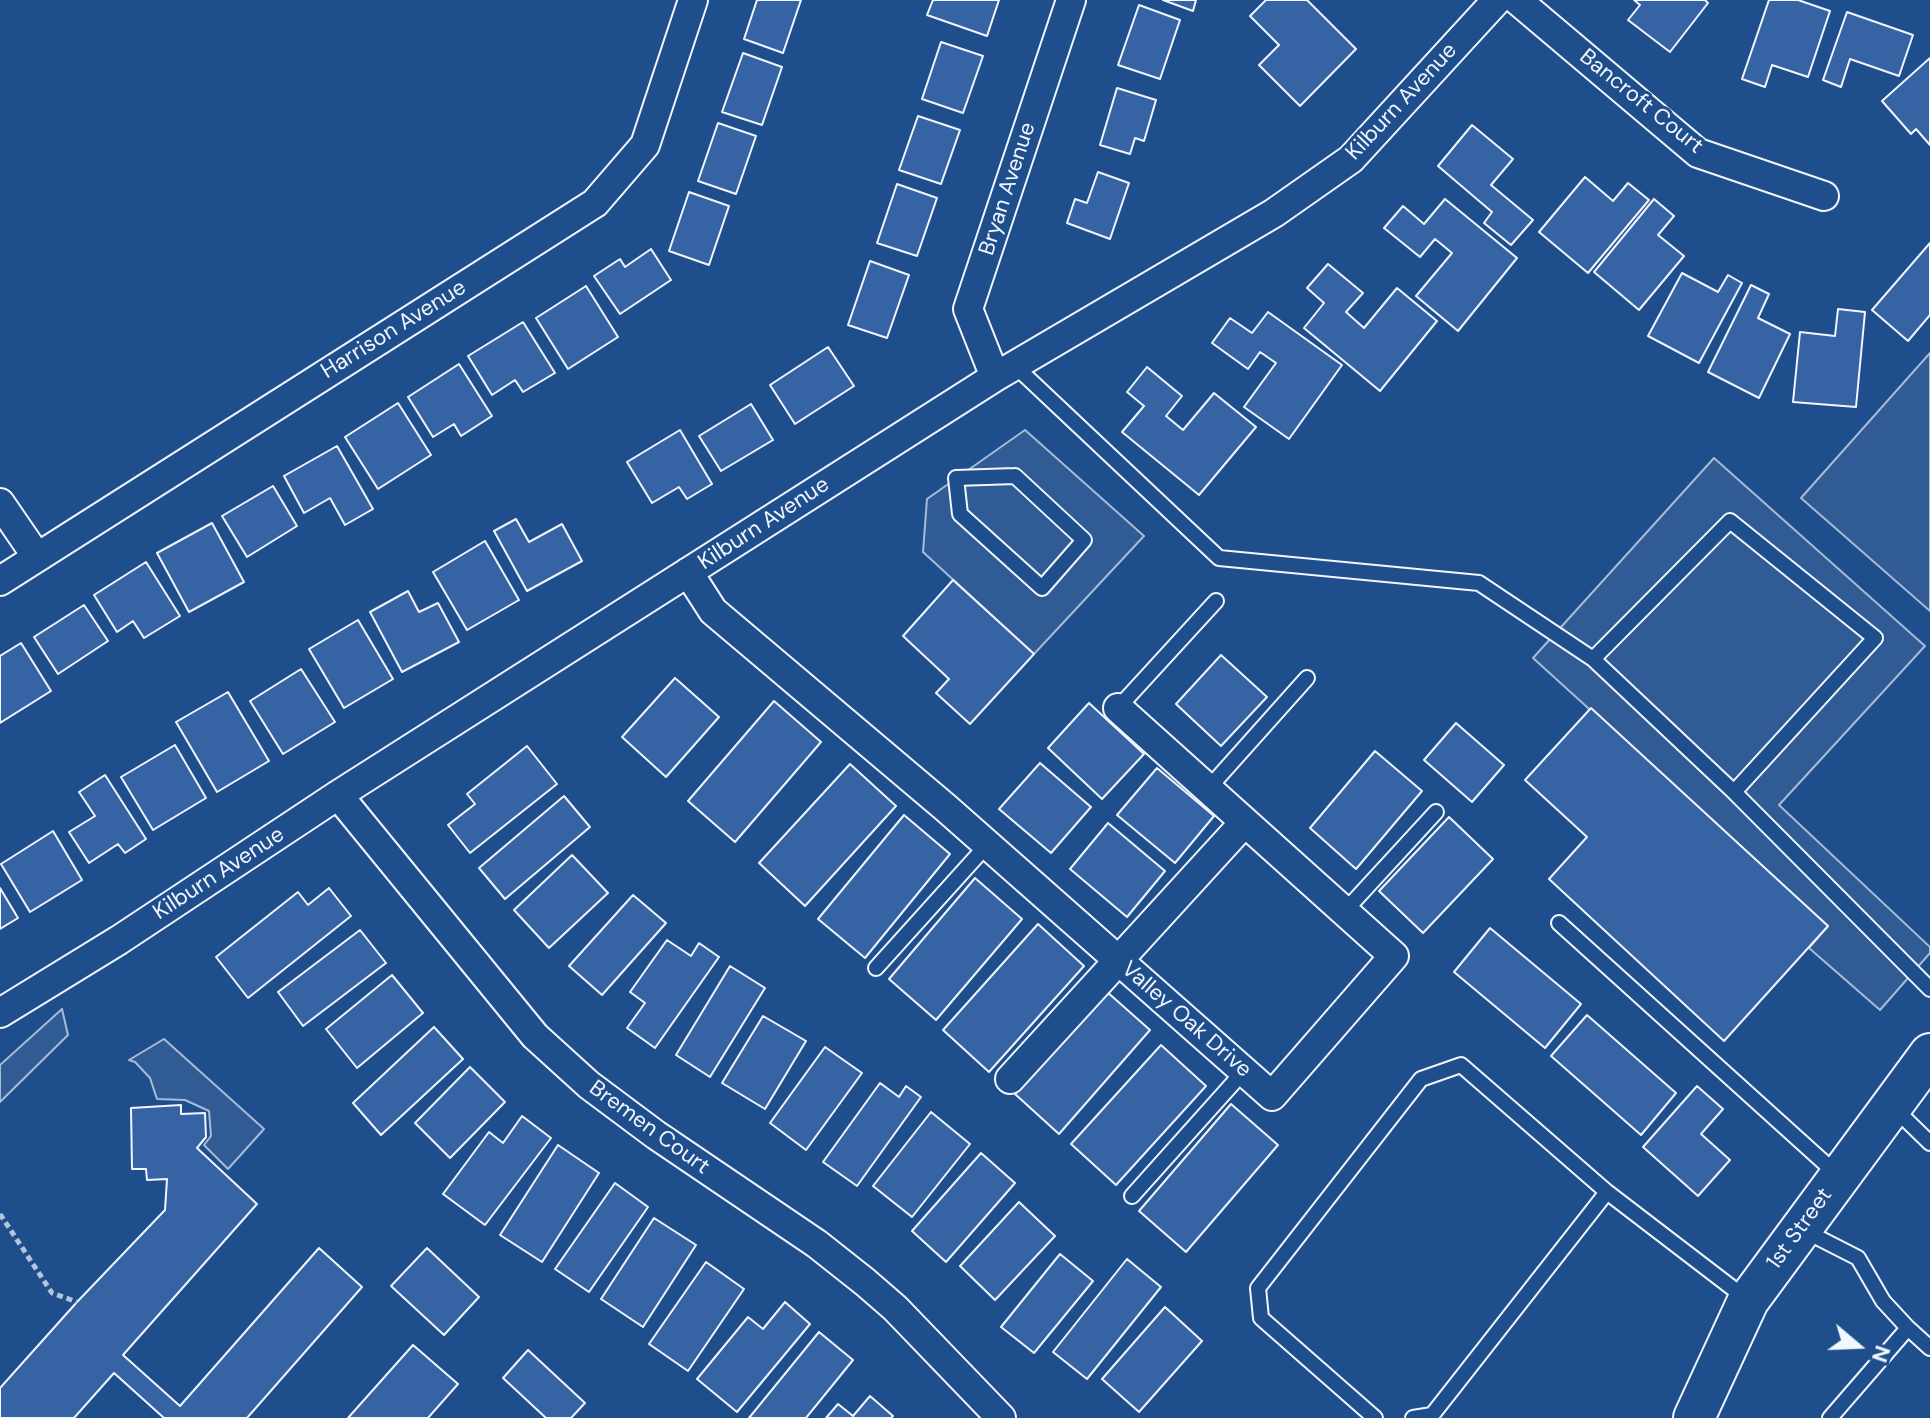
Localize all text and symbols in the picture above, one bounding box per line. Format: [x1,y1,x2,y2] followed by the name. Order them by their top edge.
[1341,38,1463,166] street label: Kilburn Avenue
[1574,44,1708,160] street label: Bancroft Court
[974,119,1042,259] street label: Bryan Avenue
[317,275,471,385] street label: Harrison Avenue
[694,472,834,576] street label: Kilburn Avenue
[149,822,289,926] street label: Kilburn Avenue
[1116,956,1256,1084] street label: Valley Oak Drive
[584,1076,714,1180] street label: Bremen Court
[1762,1183,1838,1275] street label: 1st Street
[1818,1306,1898,1386] north arrow
[1865,1342,1897,1366] text: N

